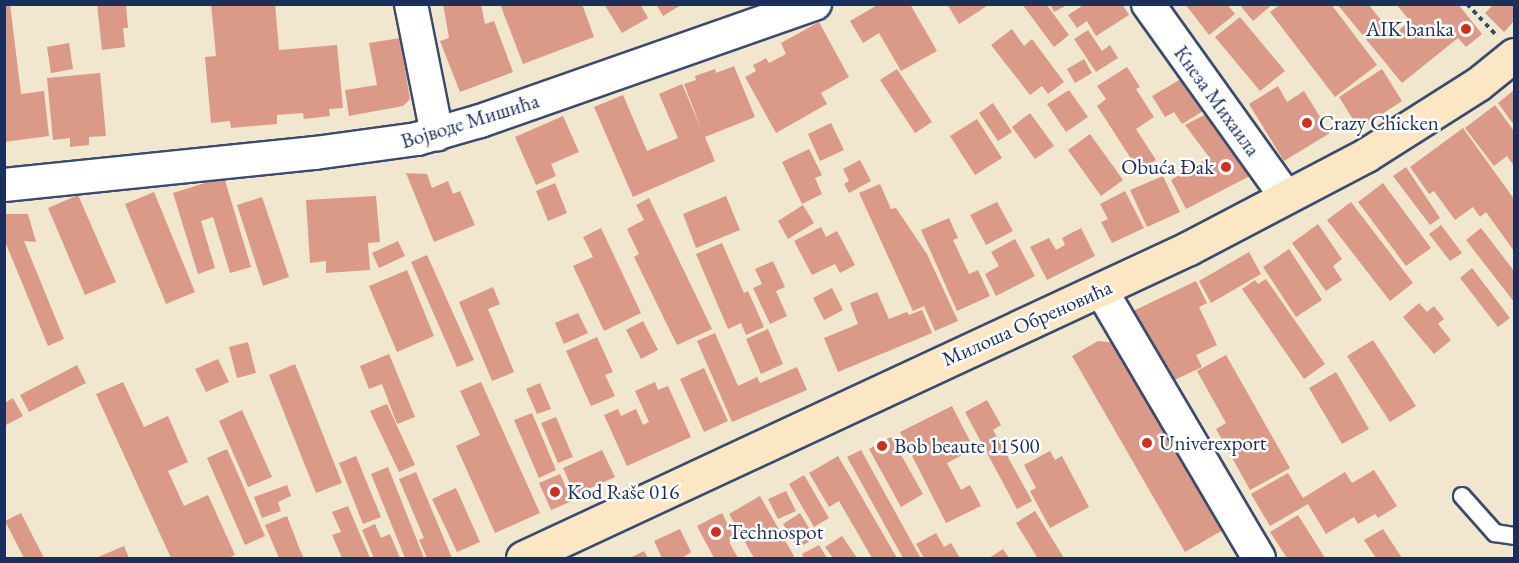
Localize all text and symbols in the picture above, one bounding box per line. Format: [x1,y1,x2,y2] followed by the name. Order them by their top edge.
[1366,16,1454,42] place label: AIK banka
[1459,22,1473,36] marker: AIK banka
[1169,41,1265,161] street label: Кнеза Михаила
[398,88,542,154] street label: Војводе Мишића
[1319,110,1439,136] place label: Crazy Chicken
[1300,116,1314,130] marker: Crazy Chicken
[1121,154,1214,180] place label: Obuća Đak
[1219,160,1233,174] marker: Obuća Đak
[938,274,1116,372] street label: Милоша Обреновића
[1159,430,1266,456] place label: Univerexport
[894,433,1040,459] place label: Bob beaute 11500
[1140,436,1154,450] marker: Univerexport
[875,439,889,453] marker: Bob beaute 11500
[567,479,679,505] place label: Kod Raše 016
[548,485,562,499] marker: Kod Raše 016
[728,519,823,545] place label: Technospot
[709,525,723,539] marker: Technospot

